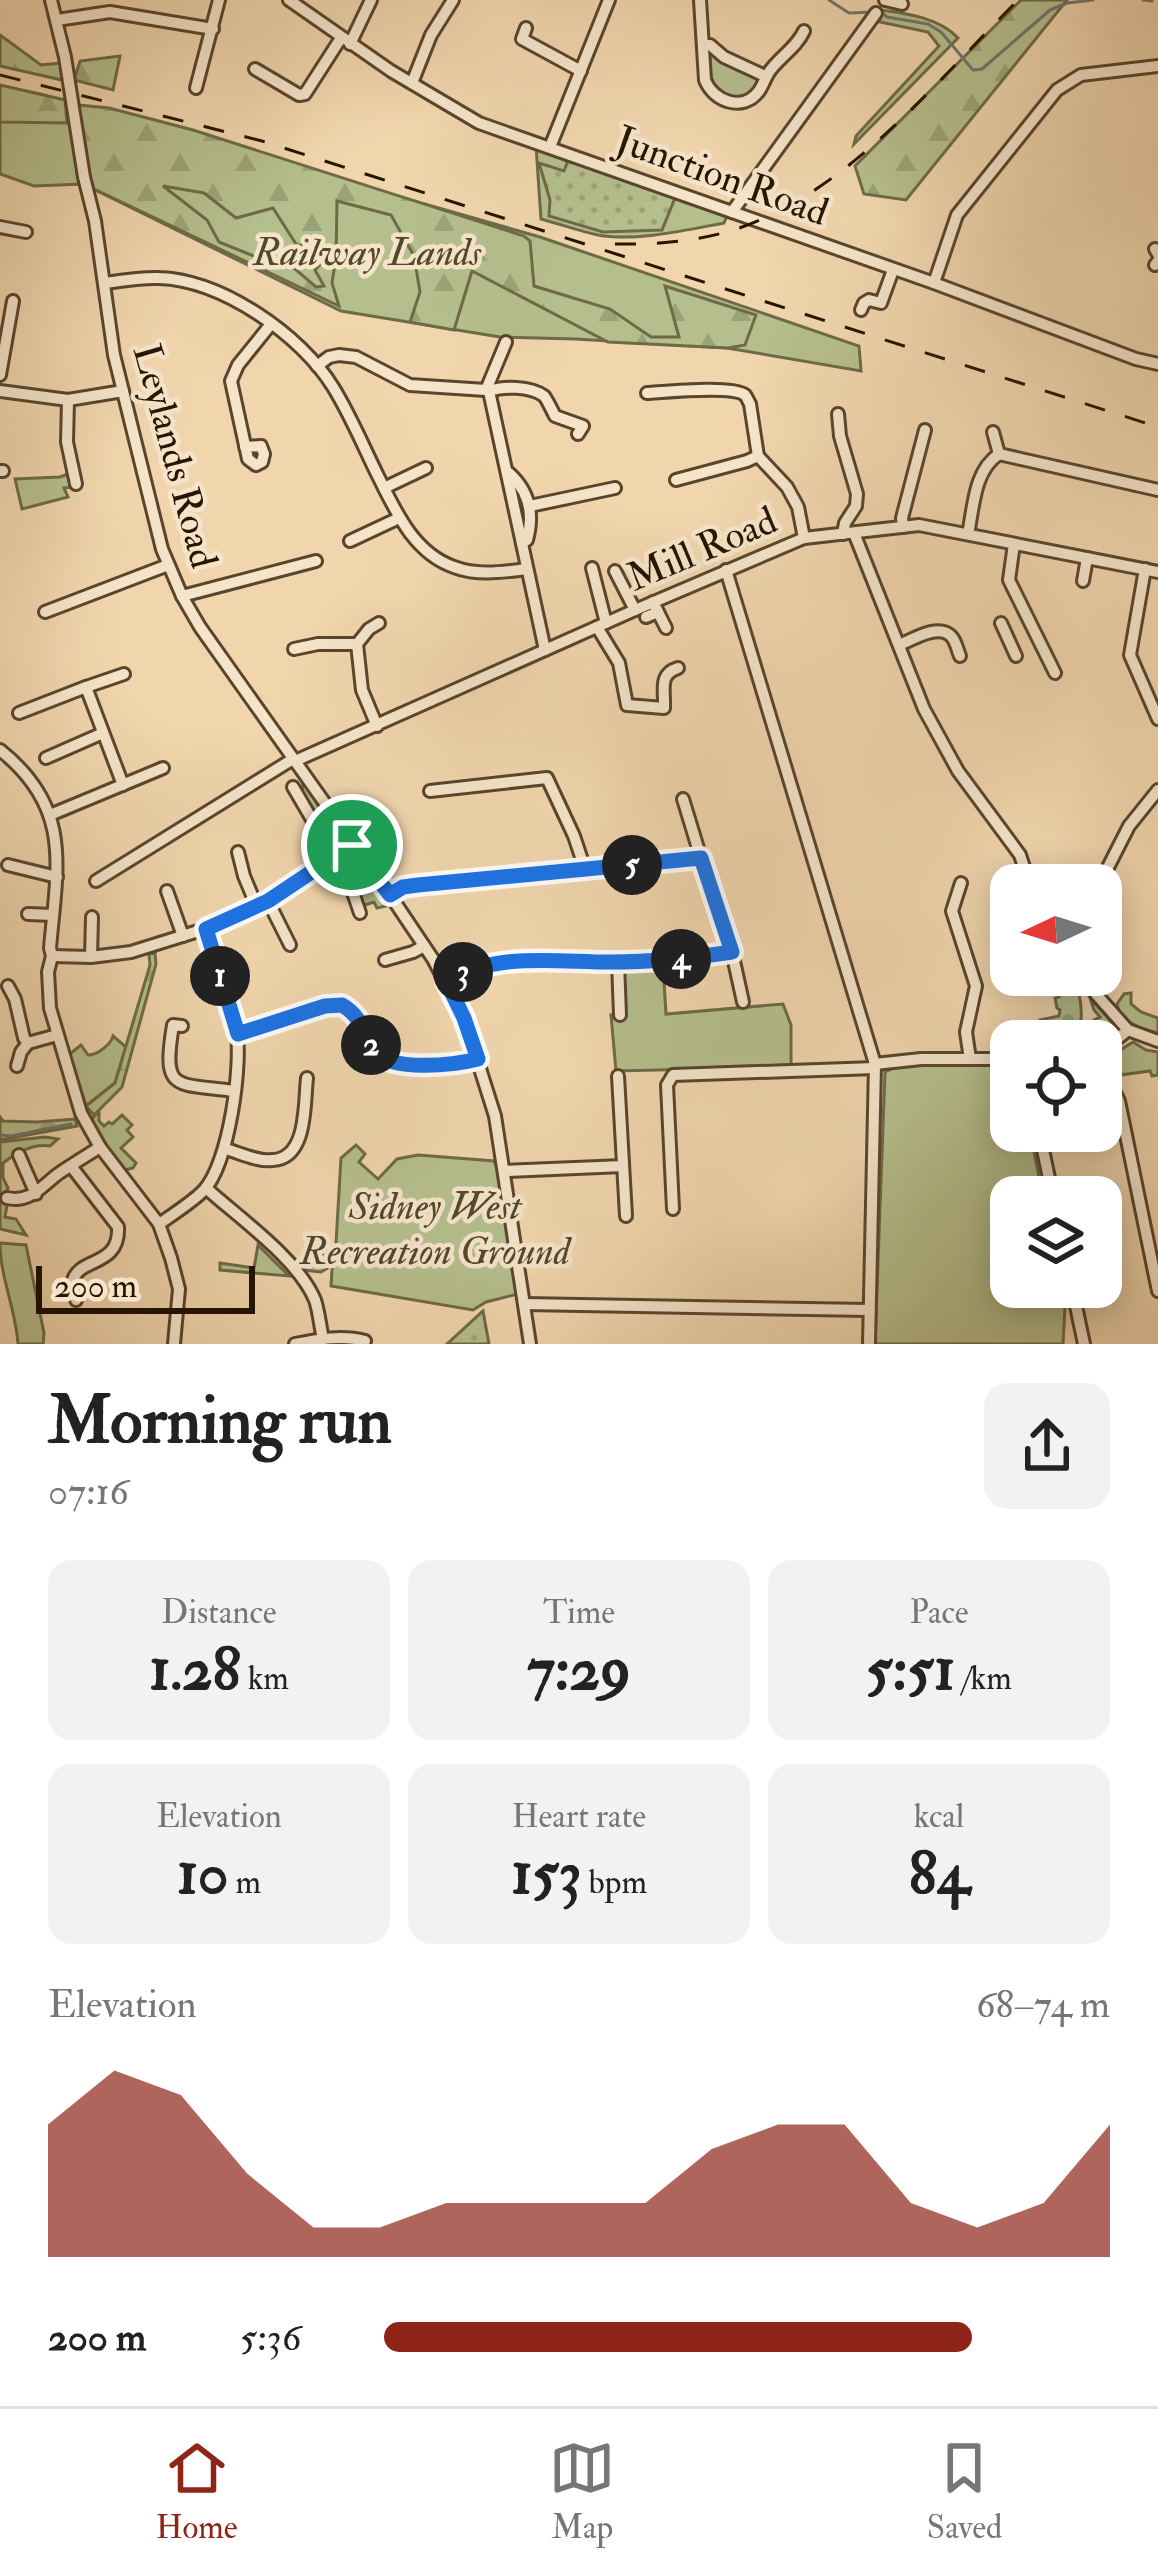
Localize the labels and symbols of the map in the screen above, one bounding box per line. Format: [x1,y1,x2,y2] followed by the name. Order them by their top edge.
[608,115,835,237] street label: Junction Road
[252,228,482,277] park label: Railway Lands
[122,339,228,573] street label: Leylands Road
[620,496,784,602] street label: Mill Road
[301,794,403,896] pin
[602,835,662,895] pin: 5
[990,864,1122,996] north arrow
[651,929,711,989] pin: 4
[433,942,493,1002] pin: 3
[190,946,250,1006] pin: 1
[341,1015,401,1075] pin: 2
[299,1182,573,1276] park label: Sidney West Recreation Ground
[36,1260,255,1313] scale bar

